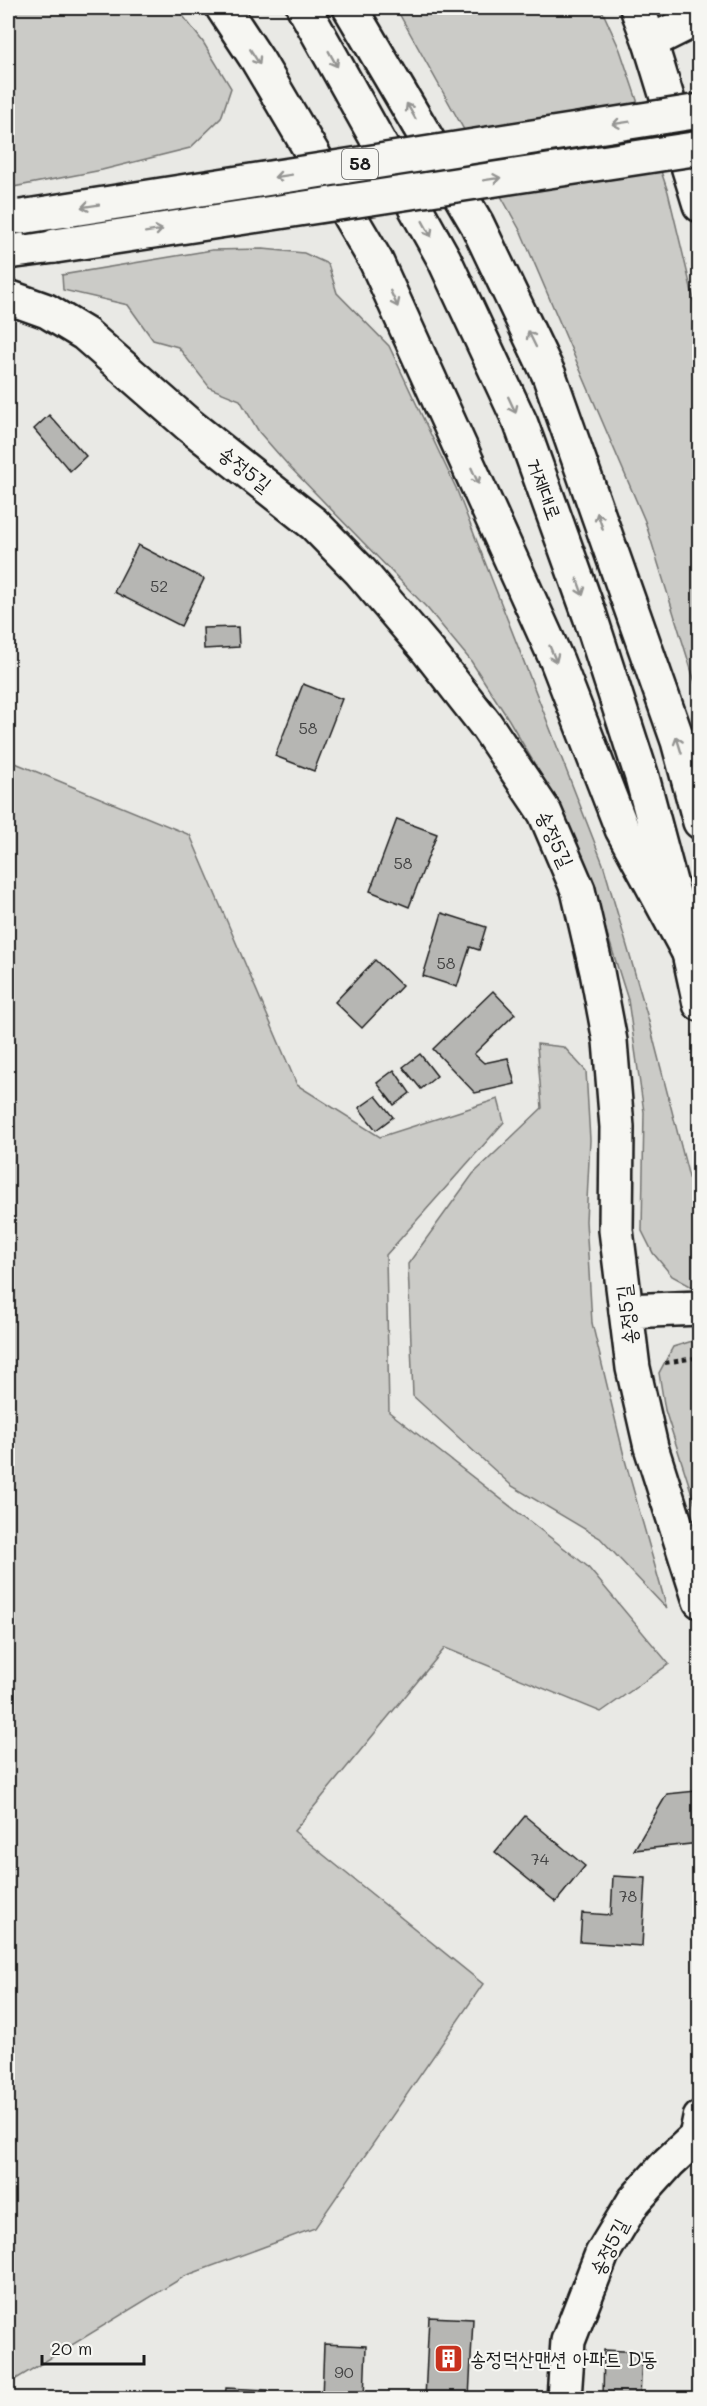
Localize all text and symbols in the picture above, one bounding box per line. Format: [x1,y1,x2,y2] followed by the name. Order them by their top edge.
[249,48,261,65] one-way arrow
[328,49,339,67] one-way arrow
[404,103,416,120] one-way arrow
[612,118,631,129] one-way arrow
[342,149,378,179] road number: 58
[274,170,293,181] one-way arrow
[482,174,501,185] one-way arrow
[81,200,101,211] one-way arrow
[421,220,433,237] one-way arrow
[144,225,163,236] one-way arrow
[388,289,400,307] one-way arrow
[525,331,537,349] one-way arrow
[507,395,518,413] one-way arrow
[214,440,277,497] street label: 송정5길
[522,454,568,523] street label: 거제대로
[470,466,481,485] one-way arrow
[594,512,605,531] one-way arrow
[150,575,168,596] house number: 52
[576,578,587,596] one-way arrow
[548,645,560,663] one-way arrow
[298,717,318,738] house number: 58
[673,736,684,755] one-way arrow
[531,806,580,871] street label: 송정5길
[393,852,413,873] house number: 58
[436,952,456,973] house number: 58
[609,1284,643,1346] street label: 송정5길
[531,1848,550,1869] house number: 74
[619,1885,638,1906] house number: 78
[583,2214,633,2279] street label: 송정5길
[42,2328,144,2366] scale bar
[51,2336,92,2360] text: 20 m
[433,2343,465,2375] building icon: 송정덕산맨션 아파트 D동
[470,2345,657,2371] place label: 송정덕산맨션 아파트 D동
[334,2361,354,2382] house number: 90

